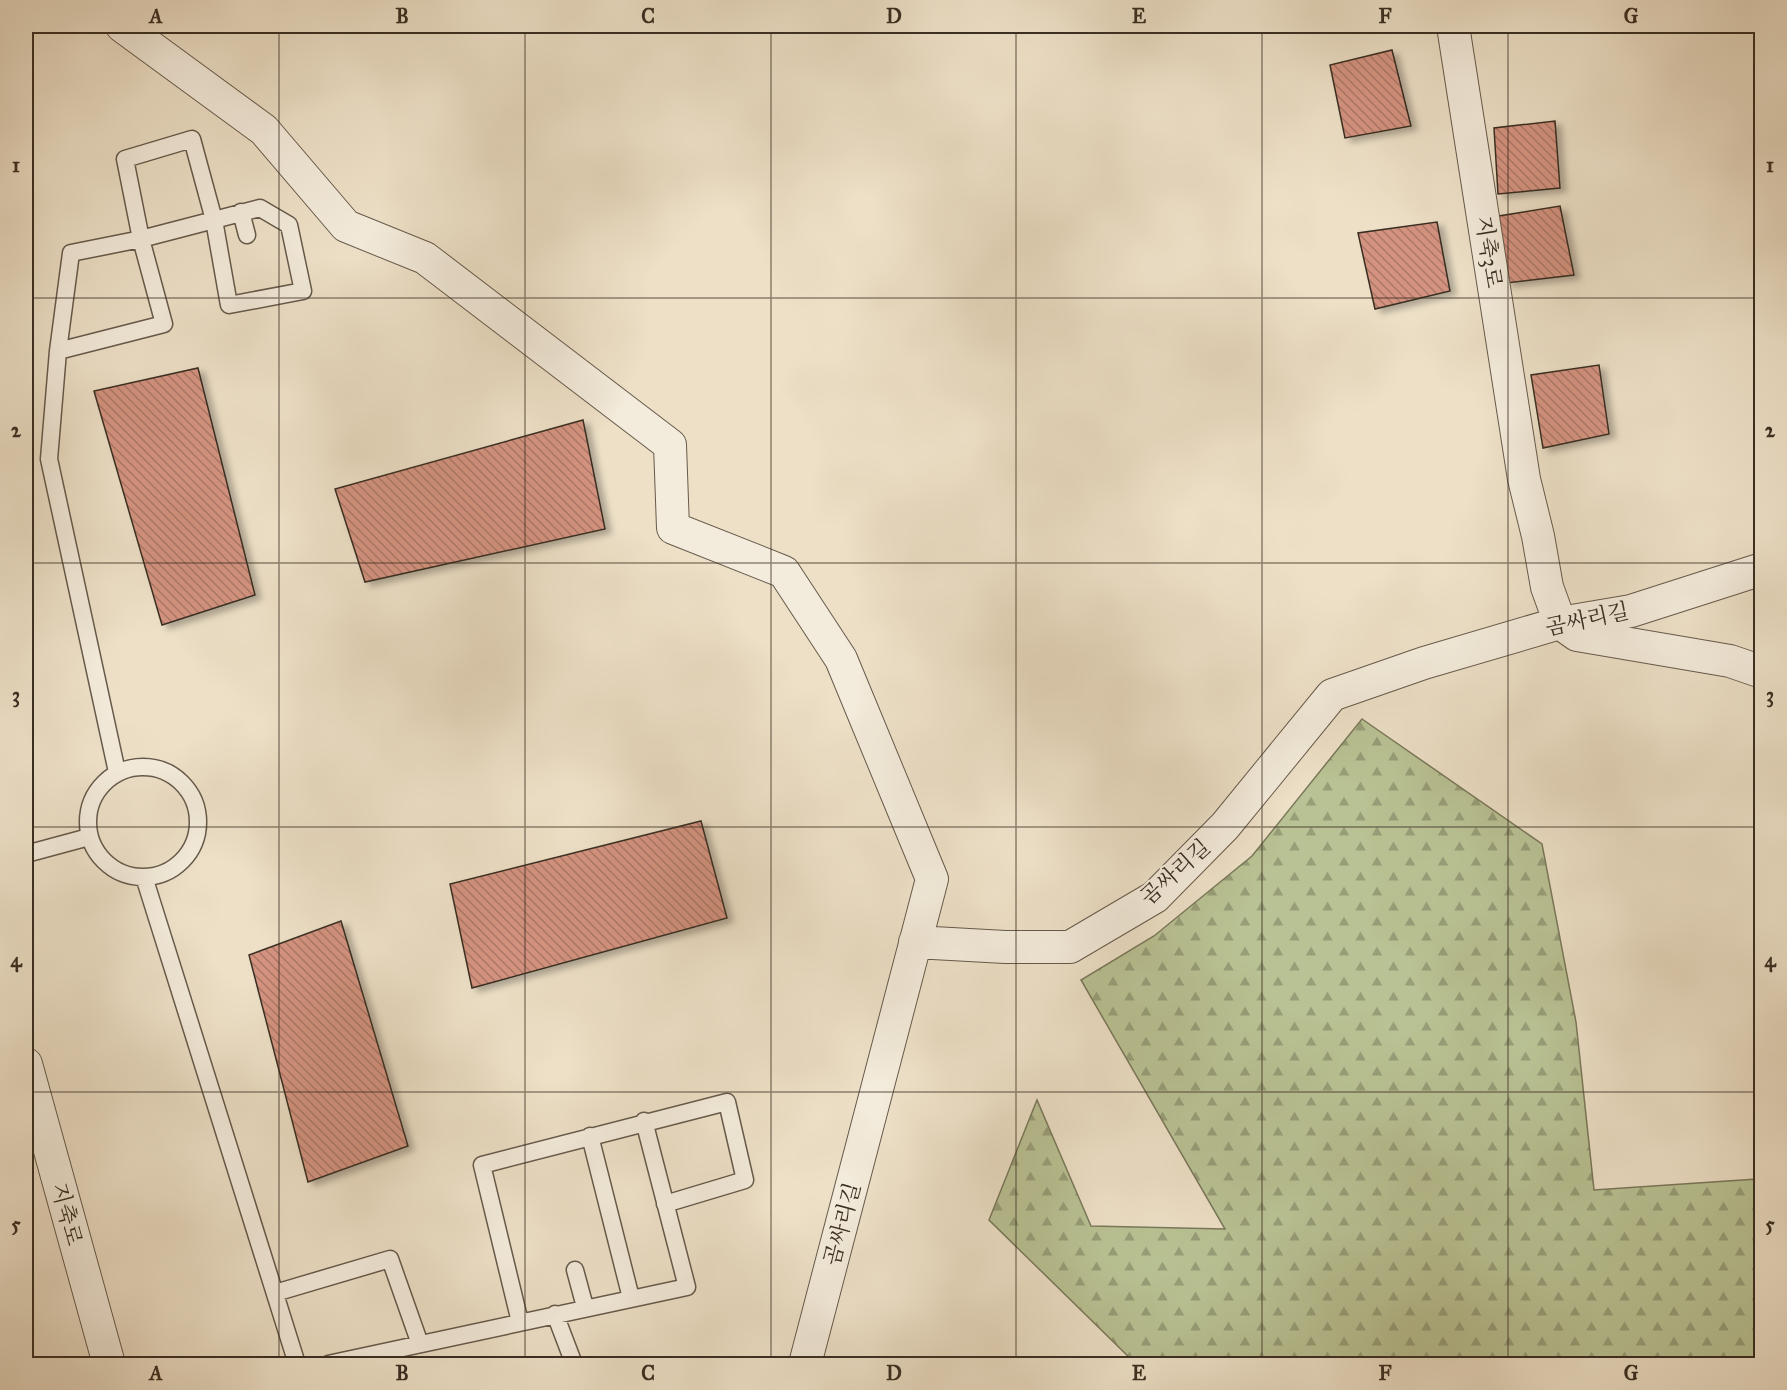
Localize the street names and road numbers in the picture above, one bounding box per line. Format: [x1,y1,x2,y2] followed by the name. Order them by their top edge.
[1470,214,1508,290] street label: 지축3로
[1543,597,1631,641] street label: 곰싸리길
[1134,834,1216,910] street label: 곰싸리길
[818,1179,866,1269] street label: 곰싸리길
[46,1180,88,1248] street label: 지축로

